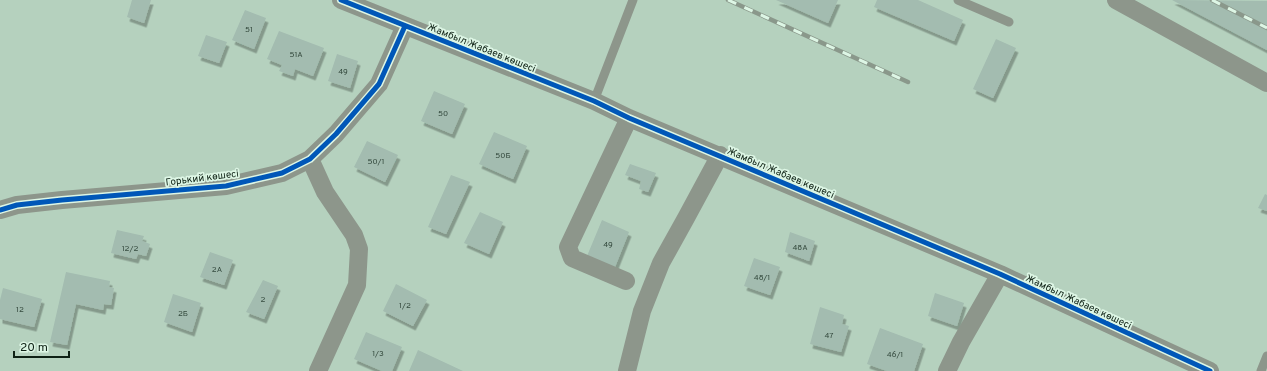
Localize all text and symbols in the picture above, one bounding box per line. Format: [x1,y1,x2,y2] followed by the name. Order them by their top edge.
[426,21,537,76] street label: Жамбыл Жабаев көшесі
[245,25,253,35] house number: 51
[289,50,303,60] house number: 51А
[338,67,348,77] house number: 49
[438,109,448,119] house number: 50
[725,145,836,202] street label: Жамбыл Жабаев көшесі
[495,151,511,161] house number: 50Б
[368,157,385,167] house number: 50/1
[165,168,240,189] street label: Горький көшесі
[603,240,613,250] house number: 49
[792,243,808,253] house number: 48А
[122,244,138,254] house number: 12/2
[212,265,223,275] house number: 2А
[1023,272,1133,333] street label: Жамбыл Жабаев көшесі
[754,273,770,283] house number: 48/1
[261,295,266,305] house number: 2
[399,301,411,311] house number: 1/2
[16,305,24,315] house number: 12
[178,309,188,319] house number: 2Б
[824,331,834,341] house number: 47
[14,333,69,359] scale bar
[20,340,48,356] text: 20 m
[372,349,384,359] house number: 1/3
[887,350,903,360] house number: 46/1

